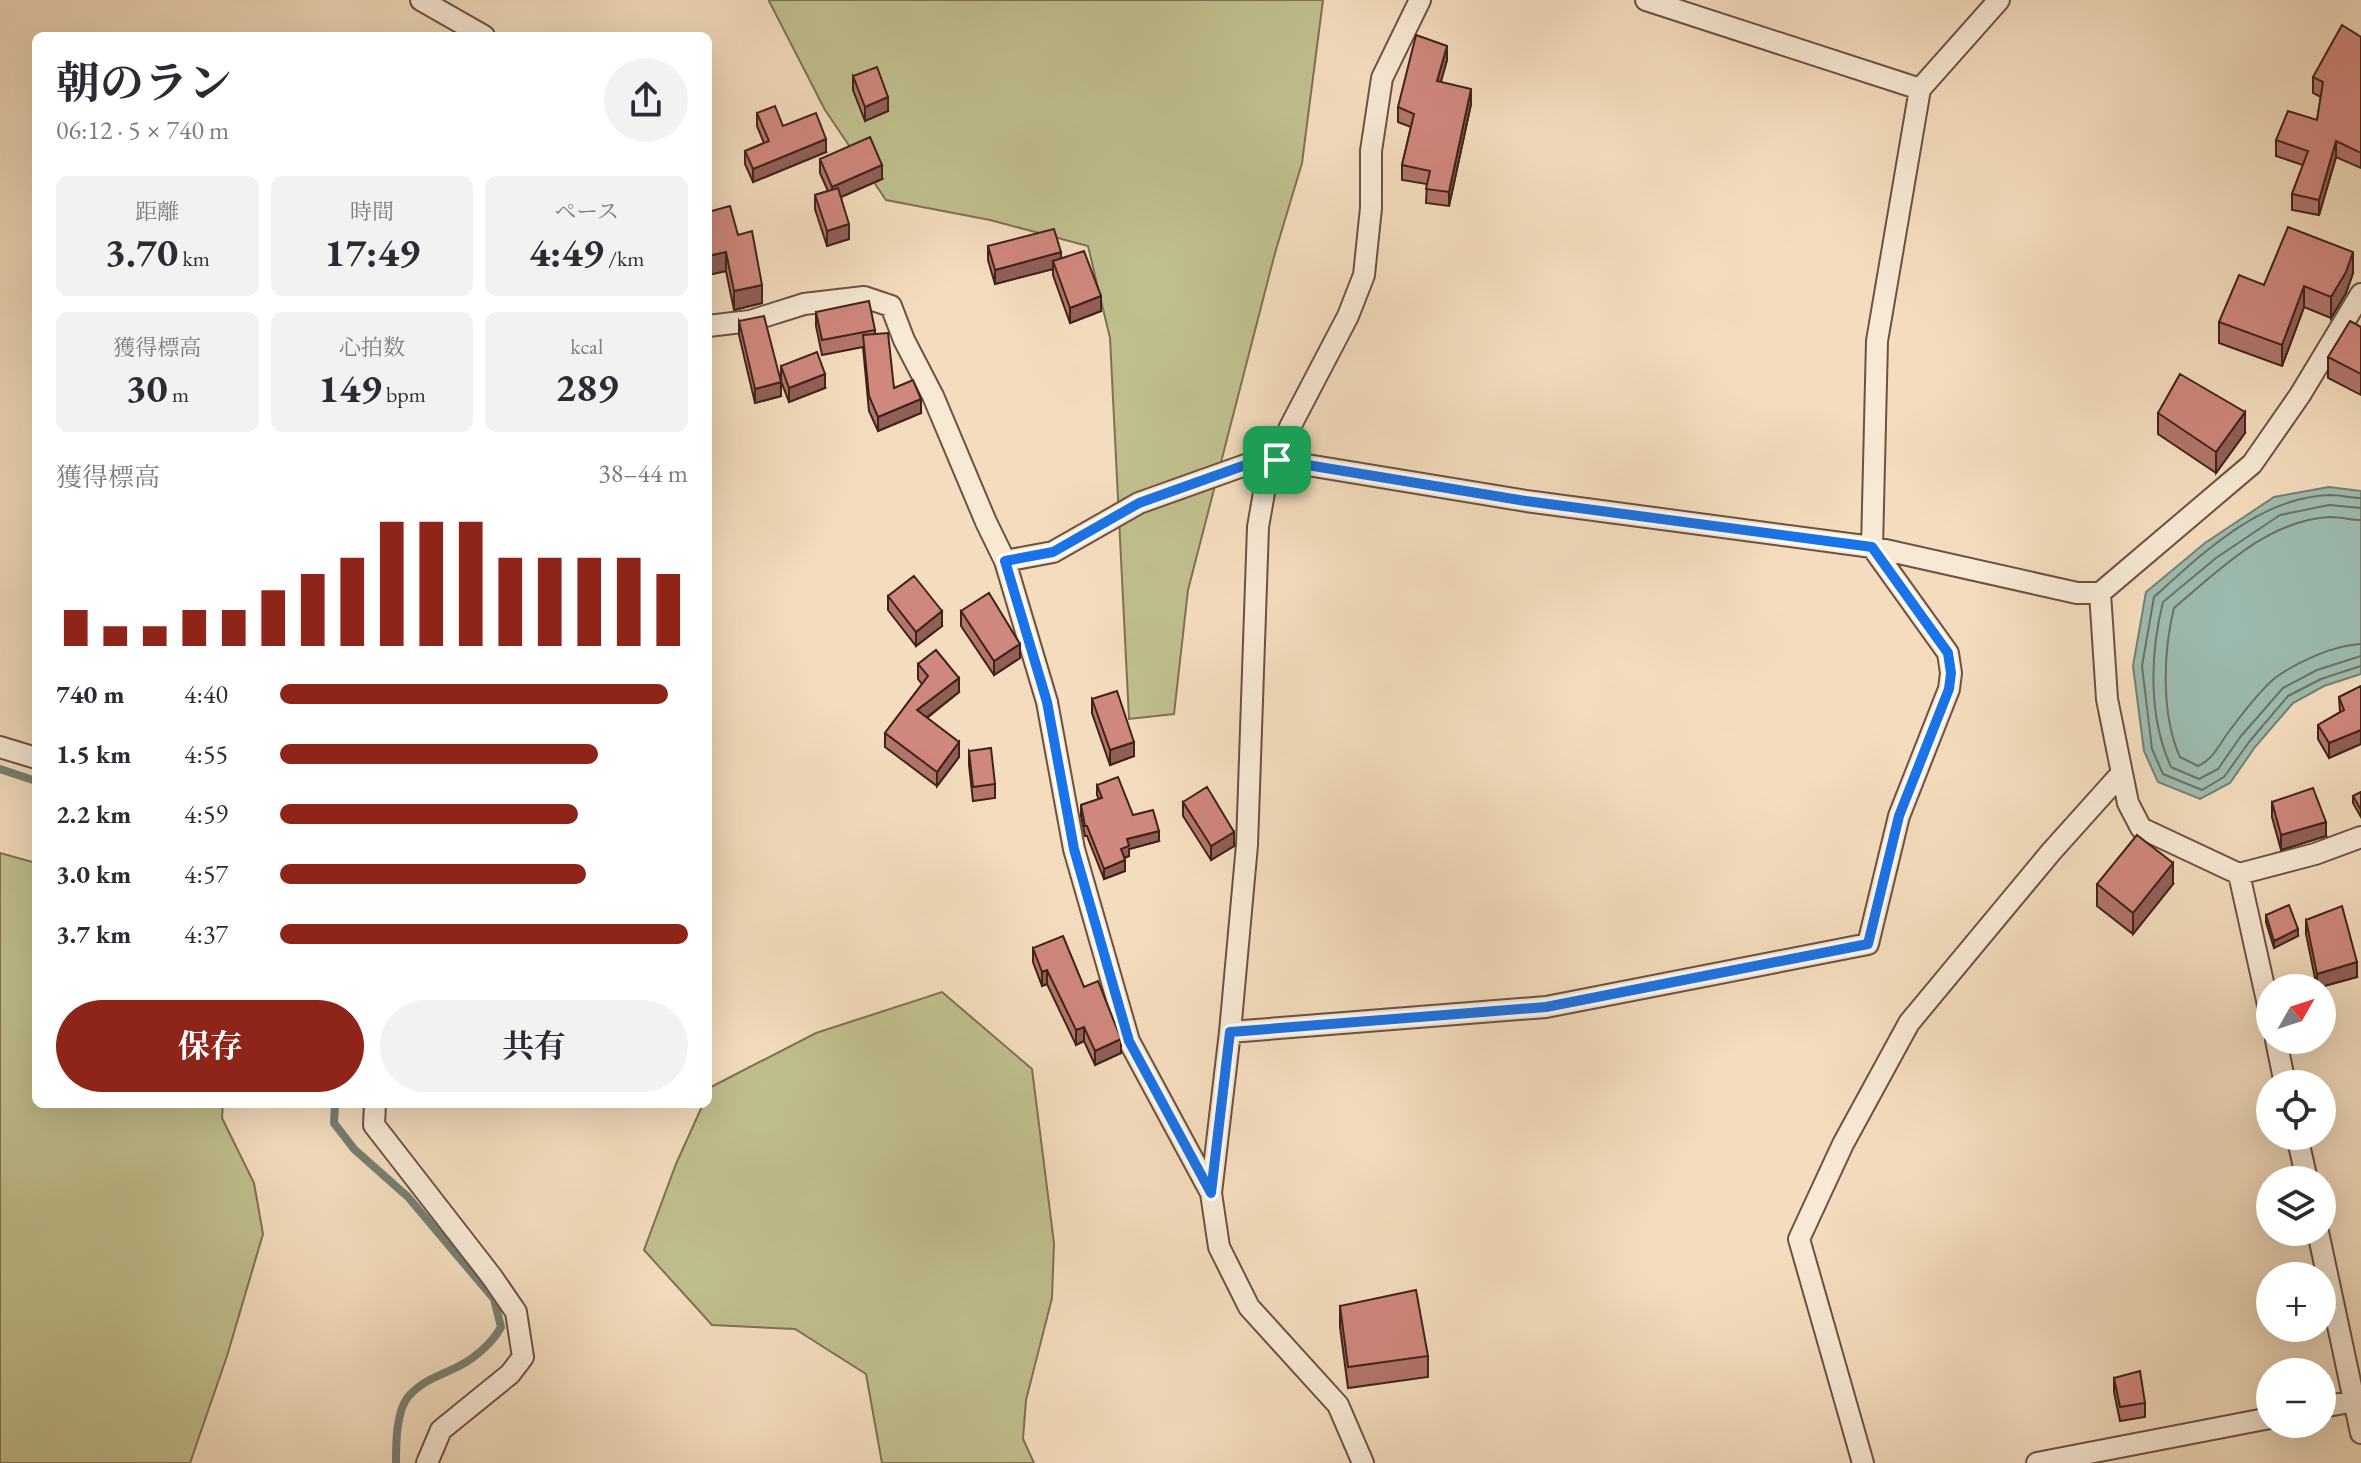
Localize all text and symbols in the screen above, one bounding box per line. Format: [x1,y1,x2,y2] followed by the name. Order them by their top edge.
[56,54,232,111] text: 朝のラン
[604,58,688,142] button: share
[56,113,229,147] text: 06:12 · 5 × 740 m
[135,197,179,226] text: 距離
[350,197,394,226] text: 時間
[554,197,619,226] text: ペース
[105,226,178,278] text: 3.70
[324,226,420,278] text: 17:49
[529,226,604,278] text: 4:49
[178,244,210,273] text: km
[604,244,644,273] text: /km
[570,332,603,361] text: kcal
[113,333,201,362] text: 獲得標高
[339,333,405,362] text: 心拍数
[555,361,618,413] text: 289
[125,362,168,414] text: 30
[318,362,382,414] text: 149
[168,380,189,409] text: m
[382,380,426,409] text: bpm
[1243,426,1311,494] pin
[1255,438,1299,482] icon: arrive
[598,456,688,490] text: 38–44 m
[56,460,160,494] text: 獲得標高
[56,677,124,711] text: 740 m
[184,677,228,711] text: 4:40
[56,737,131,771] text: 1.5 km
[184,737,228,771] text: 4:55
[56,797,131,831] text: 2.2 km
[184,797,228,831] text: 4:59
[56,857,131,891] text: 3.0 km
[184,857,228,891] text: 4:57
[56,917,131,951] text: 3.7 km
[184,917,228,951] text: 4:37
[2256,974,2336,1054] north arrow
[2256,974,2336,1438] map controls
[56,1000,364,1092] button: 保存
[380,1000,688,1092] button: 共有
[2256,1070,2336,1150] button: locate
[2256,1166,2336,1246] button: layers
[2256,1262,2336,1342] button: +
[2256,1358,2336,1438] button: −

